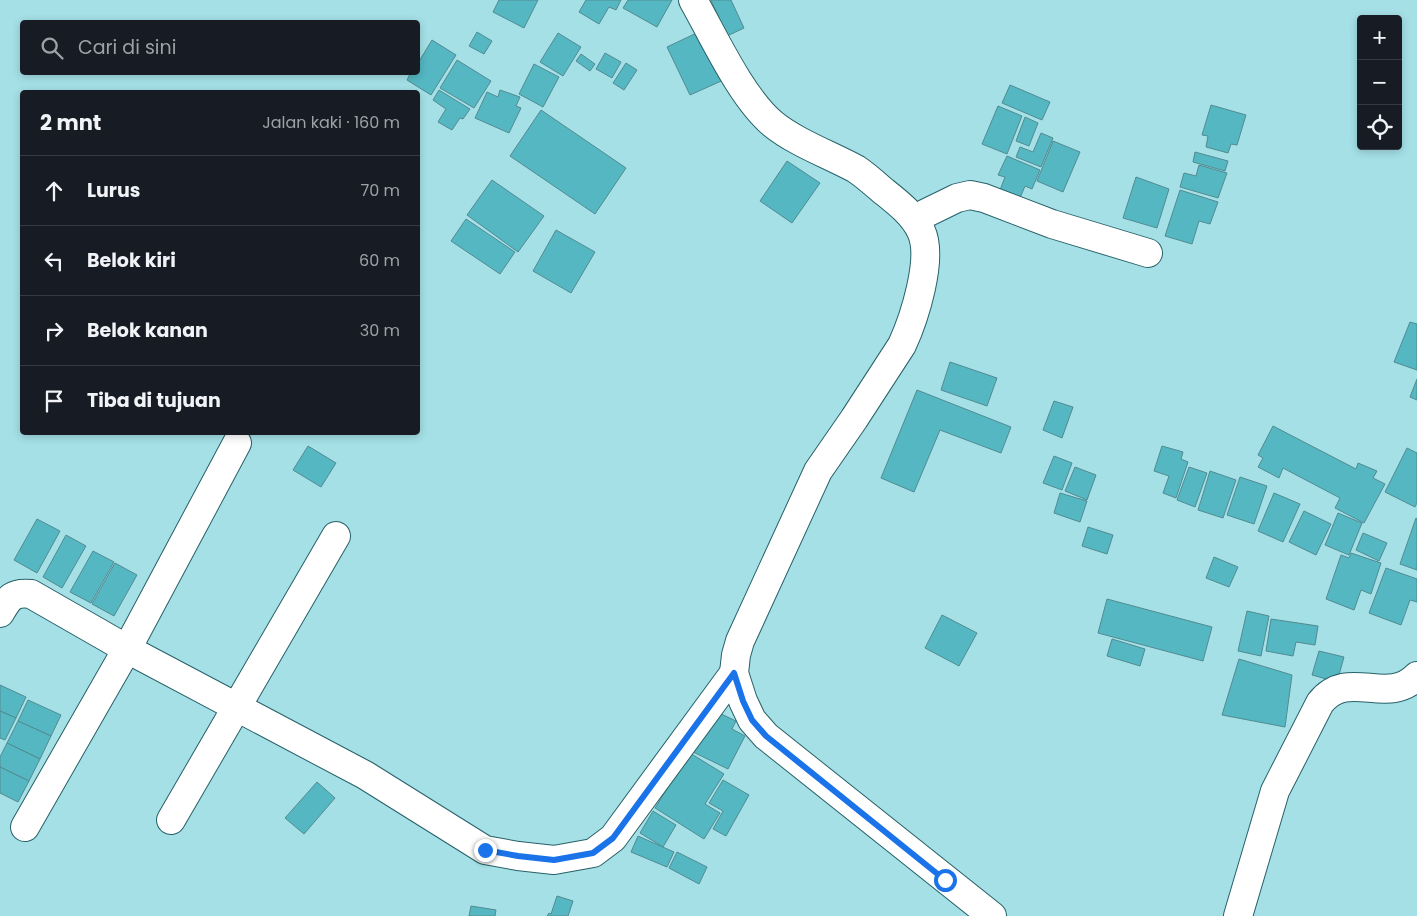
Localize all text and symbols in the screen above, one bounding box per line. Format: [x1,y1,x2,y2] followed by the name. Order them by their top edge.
[1357,15,1402,150] map controls
[1357,15,1402,60] button: +
[20,20,420,75] search box
[38,34,66,62] icon: search
[78,34,176,61] text: Cari di sini
[1357,60,1402,105] button: −
[1357,105,1402,150] button: locate
[40,108,101,137] text: 2 mnt
[262,111,400,134] text: Jalan kaki · 160 m
[40,177,68,205] icon: ahead
[87,177,140,204] text: Lurus
[360,179,400,202] text: 70 m
[40,247,68,275] icon: left
[87,247,176,274] text: Belok kiri
[359,249,400,272] text: 60 m
[40,317,68,345] icon: right
[87,317,208,344] text: Belok kanan
[360,319,400,342] text: 30 m
[40,387,68,415] icon: arrive
[87,387,221,414] text: Tiba di tujuan
[474,839,497,862] route end
[934,869,957,892] route start

